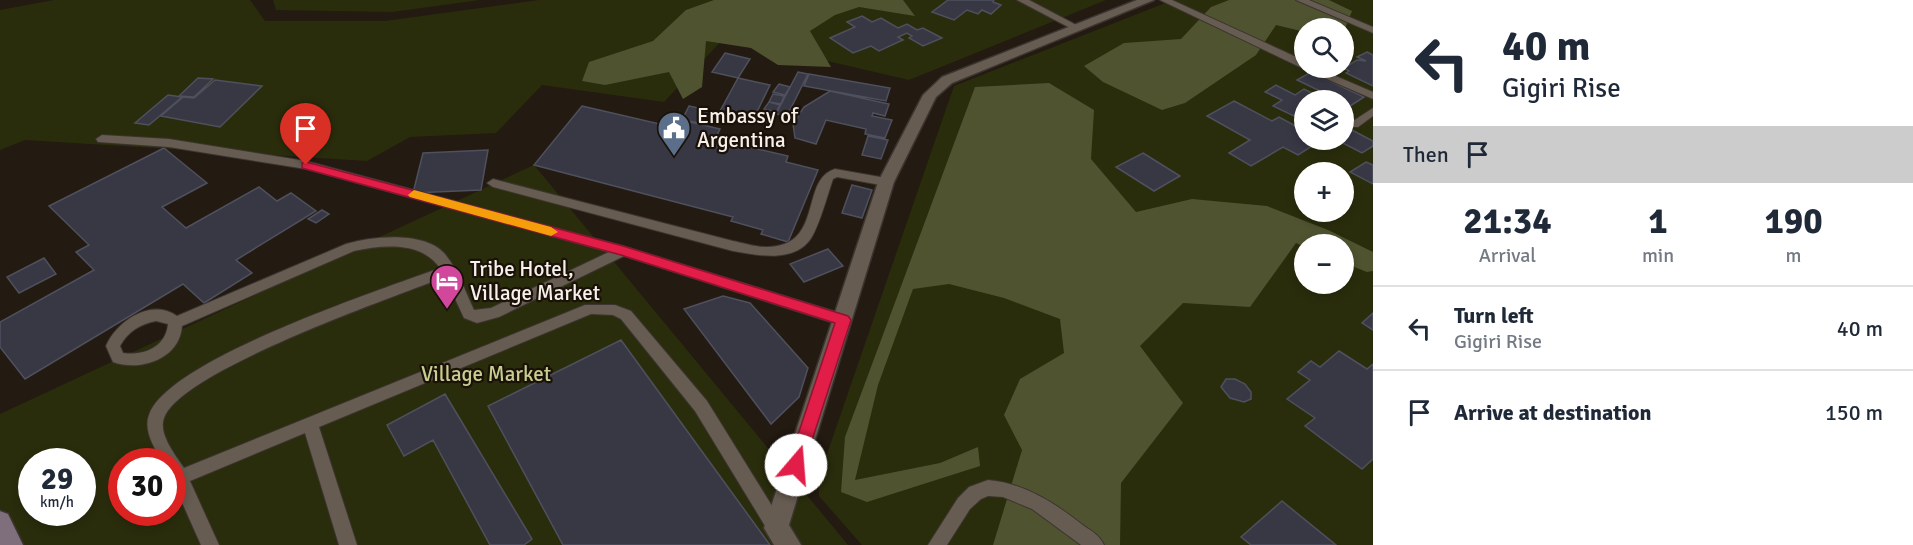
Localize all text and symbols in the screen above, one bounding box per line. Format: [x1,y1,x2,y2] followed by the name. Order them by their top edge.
[1294,18,1354,294] map controls
[1294,18,1354,78] button: search
[1502,21,1591,72] text: 40 m
[1403,24,1481,102] icon: left
[1502,72,1621,105] text: Gigiri Rise
[1294,90,1354,150] button: layers
[280,103,331,165] pin
[697,103,799,153] place label: Embassy of Argentina
[656,110,692,157] public building icon: Embassy of Argentina
[289,112,322,145] icon: arrive
[1461,138,1494,171] icon: arrive
[1403,141,1449,168] text: Then
[1294,162,1354,222] button: +
[1463,199,1552,244] text: 21:34
[1648,199,1668,244] text: 1
[1764,199,1823,244] text: 190
[1294,234,1354,294] button: −
[1479,243,1536,268] text: Arrival
[1642,243,1674,268] text: min
[1786,243,1802,268] text: m
[470,256,600,306] place label: Tribe Hotel, Village Market
[429,263,465,310] hotel icon: Tribe Hotel, Village Market
[1454,302,1534,329] text: Turn left
[1403,312,1436,345] icon: left
[1837,315,1883,342] text: 40 m
[1454,329,1542,354] text: Gigiri Rise
[421,361,551,387] park label: Village Market
[1403,396,1436,429] icon: arrive
[1454,399,1651,426] text: Arrive at destination
[1825,399,1883,426] text: 150 m
[764,433,828,497] position arrow
[108,448,186,526] speed limit sign: 30
[41,461,73,498] text: 29
[40,493,74,511] text: km/h

